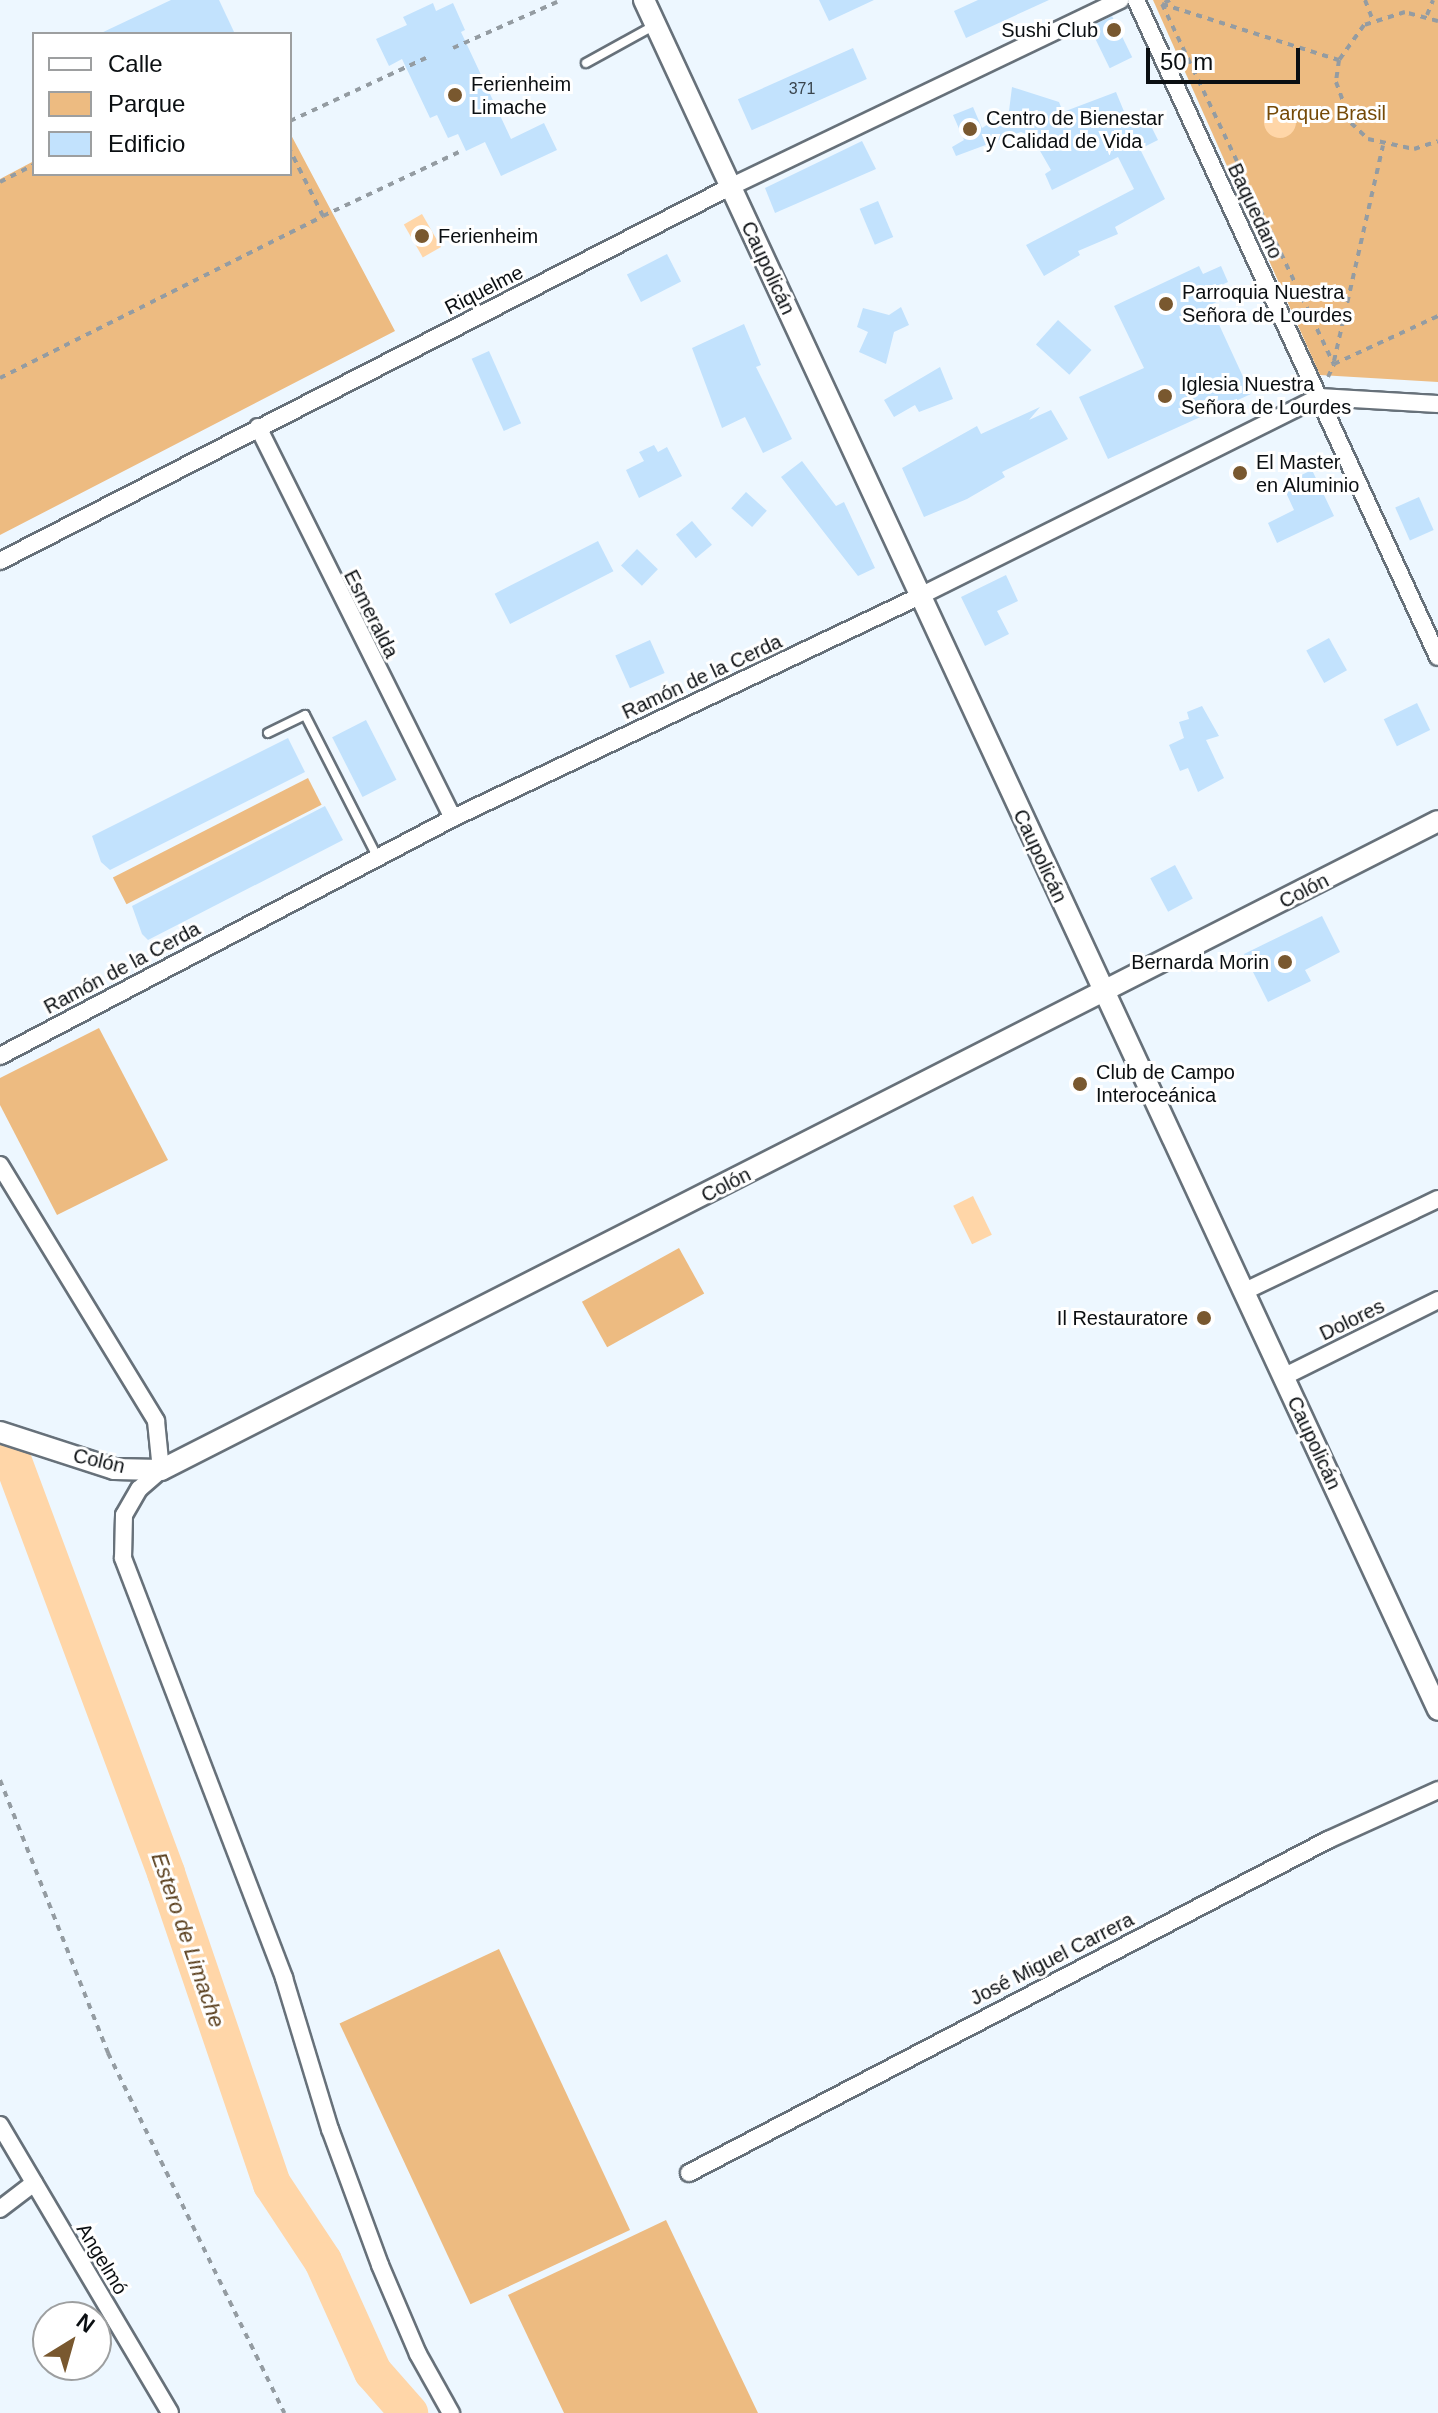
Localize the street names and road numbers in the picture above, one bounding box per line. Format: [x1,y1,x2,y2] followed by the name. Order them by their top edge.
[1223,160,1287,262] street label: Baquedano
[736,218,800,318] street label: Caupolicán
[441,260,527,320] street label: Riquelme
[339,566,403,662] street label: Esmeralda
[618,629,786,725] street label: Ramón de la Cerda
[1008,806,1072,906] street label: Caupolicán
[1275,868,1333,914] street label: Colón
[40,917,204,1019] street label: Ramón de la Cerda
[697,1162,755,1208] street label: Colón
[1316,1294,1388,1346] street label: Dolores
[1282,1393,1346,1493] street label: Caupolicán
[71,1443,127,1479] street label: Colón
[966,1907,1138,2011] street label: José Miguel Carrera
[71,2219,133,2299] street label: Angelmó

